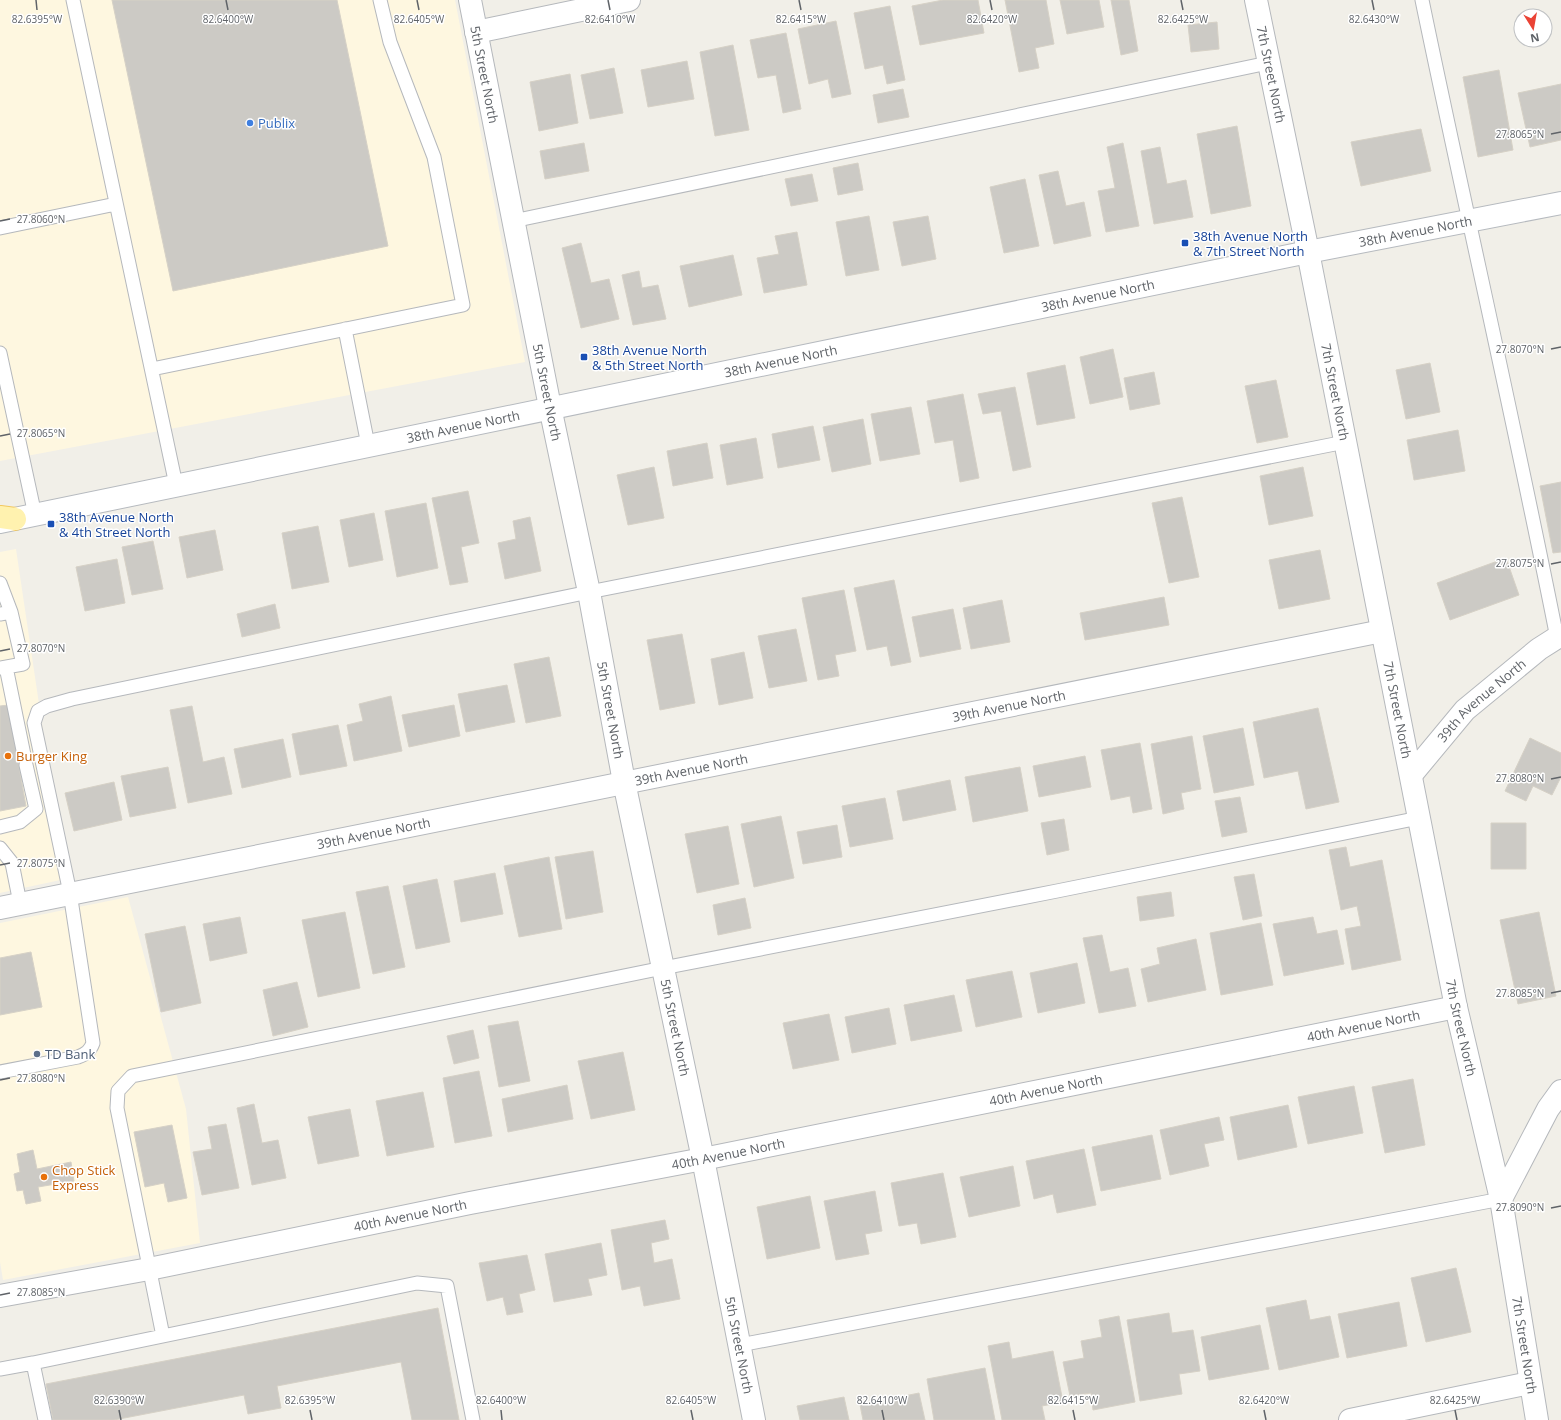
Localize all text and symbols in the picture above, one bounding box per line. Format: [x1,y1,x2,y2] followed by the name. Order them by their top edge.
[1513,8,1553,48] north arrow
[12,12,63,26] text: 82.6395°W
[203,12,254,26] text: 82.6400°W
[394,12,445,26] text: 82.6405°W
[585,12,636,26] text: 82.6410°W
[776,12,827,26] text: 82.6415°W
[967,12,1018,26] text: 82.6420°W
[1158,12,1209,26] text: 82.6425°W
[1349,12,1400,26] text: 82.6430°W
[466,24,503,125] street label: 5th Street North
[1253,24,1290,125] street label: 7th Street North
[1529,30,1541,47] text: N
[258,114,295,132] place label: Publix
[245,118,255,128] marker: Publix
[1496,127,1544,141] text: 27.8065°N
[1357,211,1474,251] street label: 38th Avenue North
[17,212,65,226] text: 27.8060°N
[1193,227,1308,260] place label: 38th Avenue North & 7th Street North
[1180,238,1190,248] marker: 38th Avenue North & 7th Street North
[1040,275,1156,316] street label: 38th Avenue North
[722,340,839,381] street label: 38th Avenue North
[592,341,707,374] place label: 38th Avenue North & 5th Street North
[529,342,566,443] street label: 5th Street North
[1317,342,1354,442] street label: 7th Street North
[1496,342,1544,356] text: 27.8070°N
[579,352,589,362] marker: 38th Avenue North & 5th Street North
[405,406,521,447] street label: 38th Avenue North
[17,426,65,440] text: 27.8065°N
[59,508,174,541] place label: 38th Avenue North & 4th Street North
[46,519,56,529] marker: 38th Avenue North & 4th Street North
[1496,556,1544,570] text: 27.8075°N
[17,641,65,655] text: 27.8070°N
[1433,655,1529,746] street label: 39th Avenue North
[593,660,629,760] street label: 5th Street North
[1379,660,1416,760] street label: 7th Street North
[951,686,1067,726] street label: 39th Avenue North
[16,747,87,765] place label: Burger King
[633,749,749,790] street label: 39th Avenue North
[3,751,13,761] marker: Burger King
[1496,771,1544,785] text: 27.8080°N
[315,813,432,853] street label: 39th Avenue North
[17,856,65,870] text: 27.8075°N
[657,977,694,1078] street label: 5th Street North
[1442,978,1481,1078] street label: 7th Street North
[1496,986,1544,1000] text: 27.8085°N
[1305,1005,1422,1046] street label: 40th Avenue North
[45,1045,96,1063] place label: TD Bank
[32,1049,42,1059] marker: TD Bank
[988,1070,1104,1110] street label: 40th Avenue North
[17,1071,65,1085] text: 27.8080°N
[670,1134,786,1174] street label: 40th Avenue North
[52,1161,116,1194] place label: Chop Stick Express
[39,1172,49,1182] marker: Chop Stick Express
[352,1195,468,1236] street label: 40th Avenue North
[1496,1200,1544,1214] text: 27.8090°N
[17,1285,65,1299] text: 27.8085°N
[721,1295,758,1395] street label: 5th Street North
[1508,1295,1542,1395] street label: 7th Street North
[94,1393,145,1407] text: 82.6390°W
[285,1393,336,1407] text: 82.6395°W
[476,1393,527,1407] text: 82.6400°W
[666,1393,717,1407] text: 82.6405°W
[857,1393,908,1407] text: 82.6410°W
[1048,1393,1099,1407] text: 82.6415°W
[1239,1393,1290,1407] text: 82.6420°W
[1430,1393,1481,1407] text: 82.6425°W

